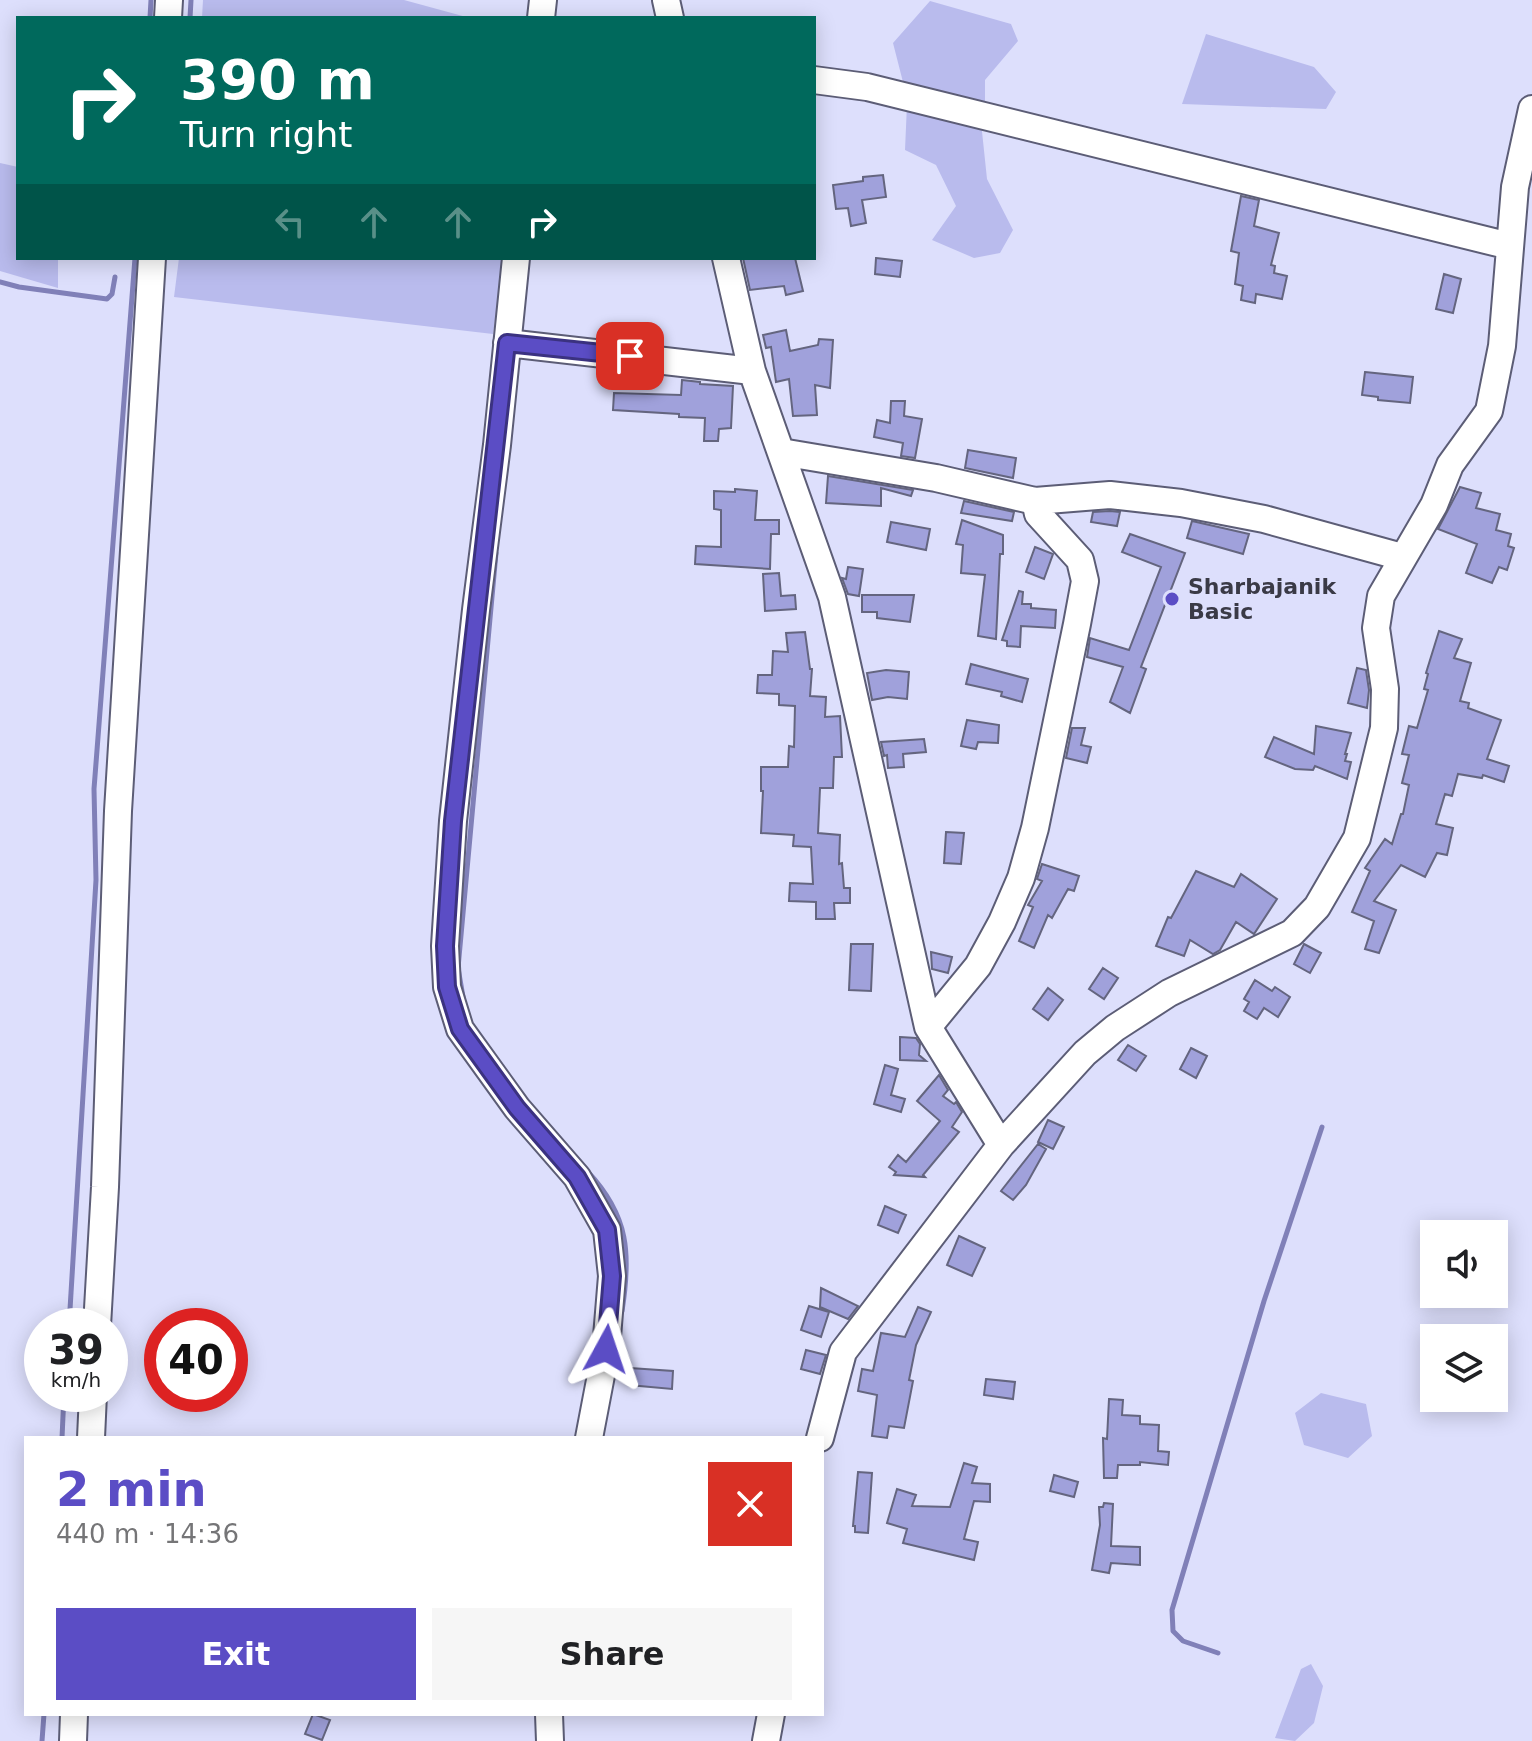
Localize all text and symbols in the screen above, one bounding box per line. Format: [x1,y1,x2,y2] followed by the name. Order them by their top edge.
[180,47,375,112] text: 390 m
[48,48,152,152] icon: right
[180,114,352,155] text: Turn right
[268,200,312,244] icon: left
[352,200,396,244] icon: ahead
[436,200,480,244] icon: ahead
[520,200,564,244] icon: right
[596,322,664,390] pin
[608,334,652,378] icon: arrive
[1188,574,1337,624] place label: Sharbajanik Basic
[1163,590,1181,608] marker: Sharbajanik Basic
[1420,1220,1508,1412] map controls
[1420,1220,1508,1308] button: sound
[564,1307,648,1391] position arrow
[144,1308,248,1412] speed limit sign: 40
[1420,1324,1508,1412] button: layers
[48,1327,104,1373] text: 39
[51,1368,101,1392] text: km/h
[56,1461,207,1517] text: 2 min
[708,1462,792,1546] button: close
[56,1519,239,1549] text: 440 m · 14:36
[56,1608,416,1700] button: Exit
[432,1608,792,1700] button: Share

